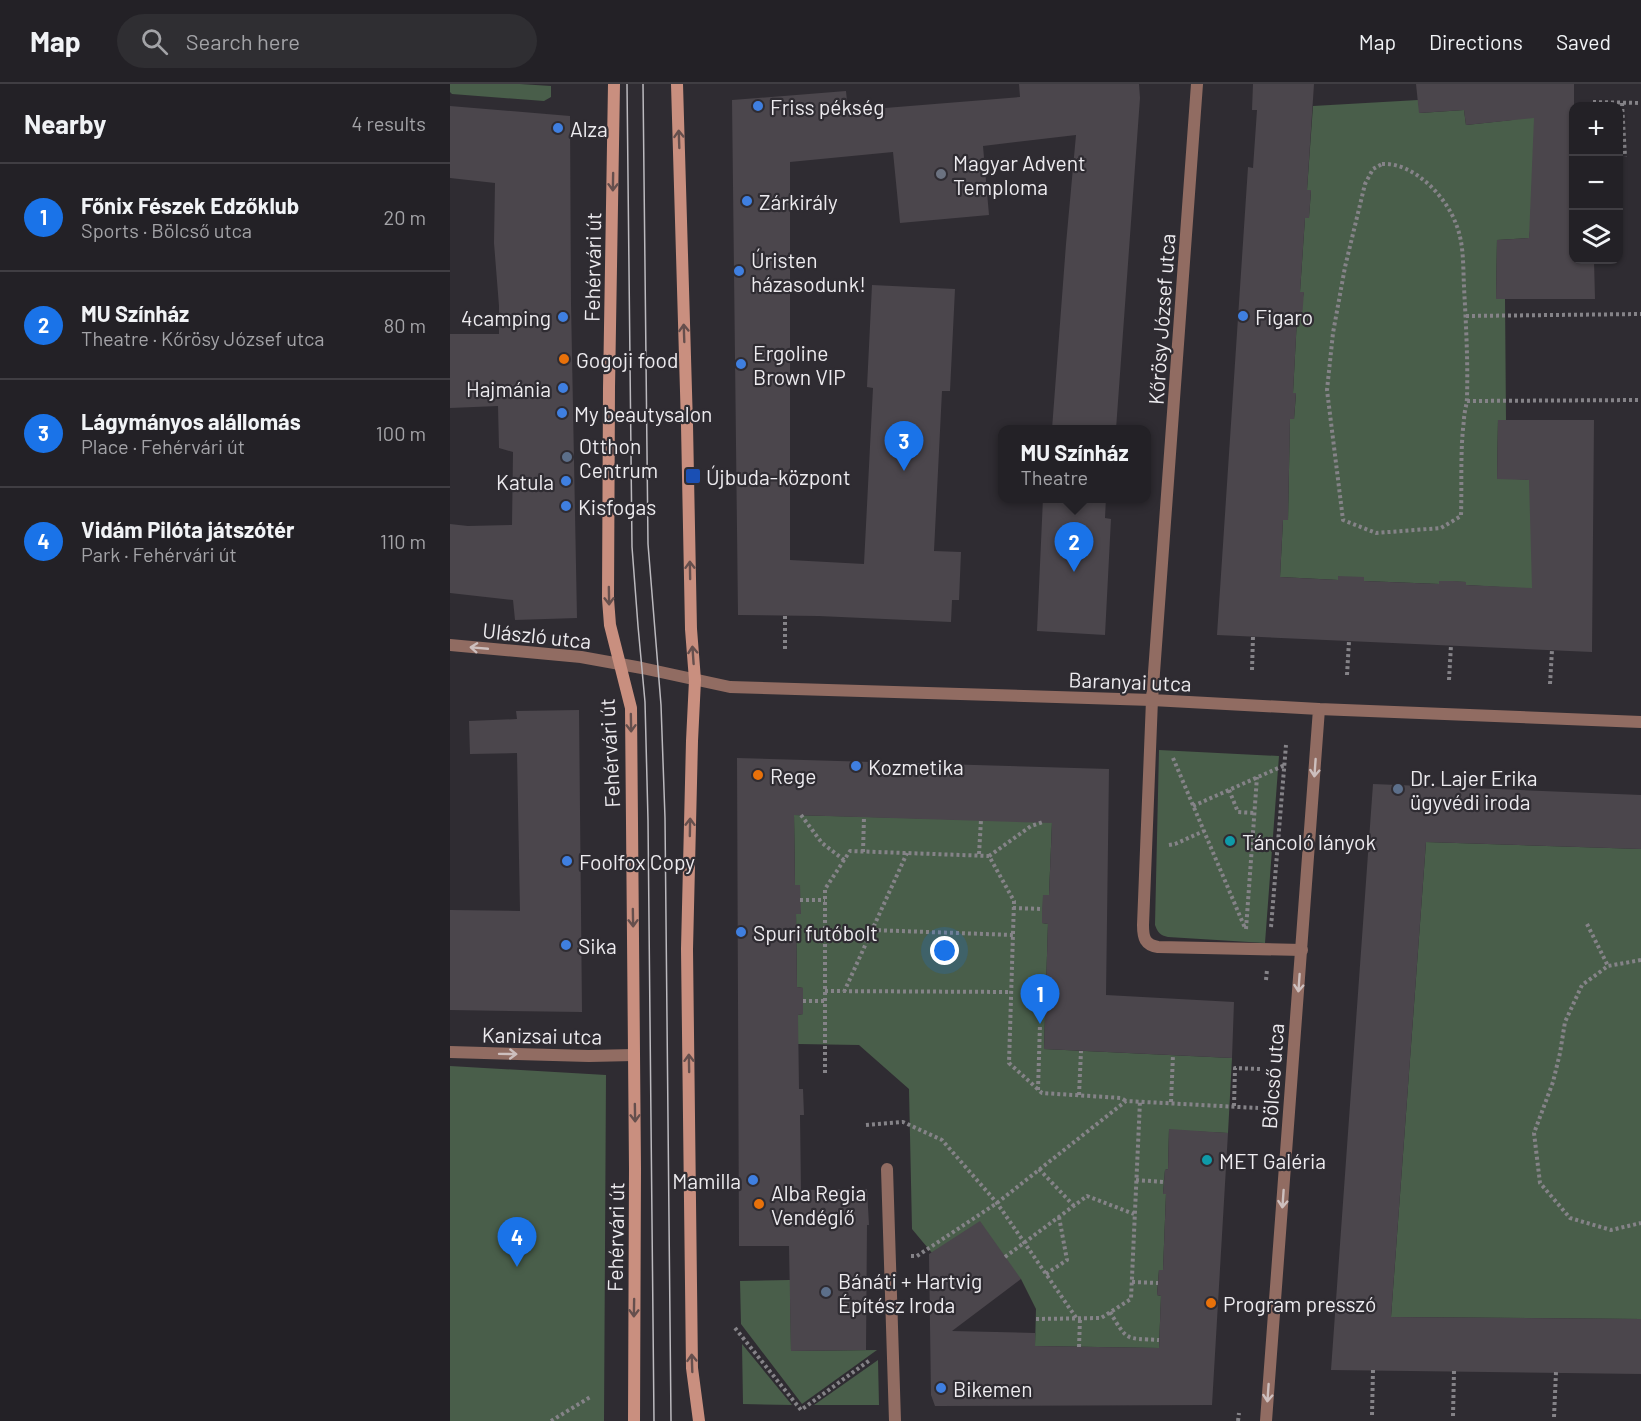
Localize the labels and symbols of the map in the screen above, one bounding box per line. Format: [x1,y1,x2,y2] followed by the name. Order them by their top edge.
[770,94,884,119] place label: Friss pékség
[751,99,765,113] marker: Friss pékség
[570,116,608,141] place label: Alza
[551,121,565,135] marker: Alza
[673,129,684,149] one-way arrow
[953,150,1086,199] place label: Magyar Advent Temploma
[934,167,948,181] marker: Magyar Advent Temploma
[607,171,619,191] one-way arrow
[759,189,838,214] place label: Zárkirály
[740,194,754,208] marker: Zárkirály
[579,212,605,322] street label: Fehérvári út
[1143,232,1179,406] street label: Kőrösy József utca
[751,247,866,296] place label: Úristen házasodunk!
[732,264,746,278] marker: Úristen házasodunk!
[1255,304,1313,329] place label: Figaro
[461,305,551,330] place label: 4camping
[1236,309,1250,323] marker: Figaro
[556,310,570,324] marker: 4camping
[678,324,689,344] one-way arrow
[753,340,846,389] place label: Ergoline Brown VIP
[576,347,679,372] place label: Gogoji food
[557,352,571,366] marker: Gogoji food
[734,357,748,371] marker: Ergoline Brown VIP
[466,376,551,401] place label: Hajmánia
[556,381,570,395] marker: Hajmánia
[574,401,712,426] place label: My beautysalon
[555,406,569,420] marker: My beautysalon
[884,422,924,471] pin: 3
[579,433,658,482] place label: Otthon Centrum
[560,450,574,464] marker: Otthon Centrum
[706,464,851,489] place label: Újbuda-központ
[684,467,702,485] marker: Újbuda-központ
[496,469,554,494] place label: Katula
[559,474,573,488] marker: Katula
[578,494,656,519] place label: Kisfogas
[559,499,573,513] marker: Kisfogas
[1054,522,1094,572] pin: 2
[684,561,696,581] one-way arrow
[603,586,615,606] one-way arrow
[481,617,593,653] street label: Ulászló utca
[469,642,489,653] one-way arrow
[687,645,698,665] one-way arrow
[1068,666,1192,696] street label: Baranyai utca
[594,698,624,808] street label: Fehérvári út
[625,712,637,732] one-way arrow
[868,754,964,779] place label: Kozmetika
[1310,757,1321,777] one-way arrow
[849,759,863,773] marker: Kozmetika
[770,763,816,788] place label: Rege
[1410,765,1538,814] place label: Dr. Lajer Erika ügyvédi iroda
[751,768,765,782] marker: Rege
[1391,782,1405,796] marker: Dr. Lajer Erika ügyvédi iroda
[684,818,696,838] one-way arrow
[1242,829,1376,854] place label: Táncoló lányok
[1223,834,1237,848] marker: Táncoló lányok
[579,849,695,874] place label: Foolfox Copy
[560,854,574,868] marker: Foolfox Copy
[627,907,639,927] one-way arrow
[753,920,878,945] place label: Spuri futóbolt
[734,925,748,939] marker: Spuri futóbolt
[578,933,617,958] place label: Sika
[930,936,959,965] your location
[559,938,573,952] marker: Sika
[1293,973,1304,993] one-way arrow
[1020,974,1060,1024] pin: 1
[482,1021,602,1049] street label: Kanizsai utca
[1256,1022,1288,1130] street label: Bölcső utca
[498,1048,518,1060] one-way arrow
[683,1054,695,1074] one-way arrow
[629,1102,641,1122] one-way arrow
[1219,1148,1326,1173] place label: MET Galéria
[1200,1153,1214,1167] marker: MET Galéria
[672,1168,741,1193] place label: Mamilla
[746,1173,760,1187] marker: Mamilla
[771,1180,866,1229] place label: Alba Regia Vendéglő
[602,1182,628,1292] street label: Fehérvári út
[1277,1188,1288,1208] one-way arrow
[752,1197,766,1211] marker: Alba Regia Vendéglő
[498,1218,536,1267] pin: 4
[838,1268,982,1317] place label: Bánáti + Hartvig Építész Iroda
[819,1285,833,1299] marker: Bánáti + Hartvig Építész Iroda
[1223,1291,1376,1316] place label: Program presszó
[1204,1296,1218,1310] marker: Program presszó
[628,1297,640,1317] one-way arrow
[687,1354,698,1373] one-way arrow
[953,1376,1033,1401] place label: Bikemen
[934,1381,948,1395] marker: Bikemen
[1263,1383,1274,1403] one-way arrow

